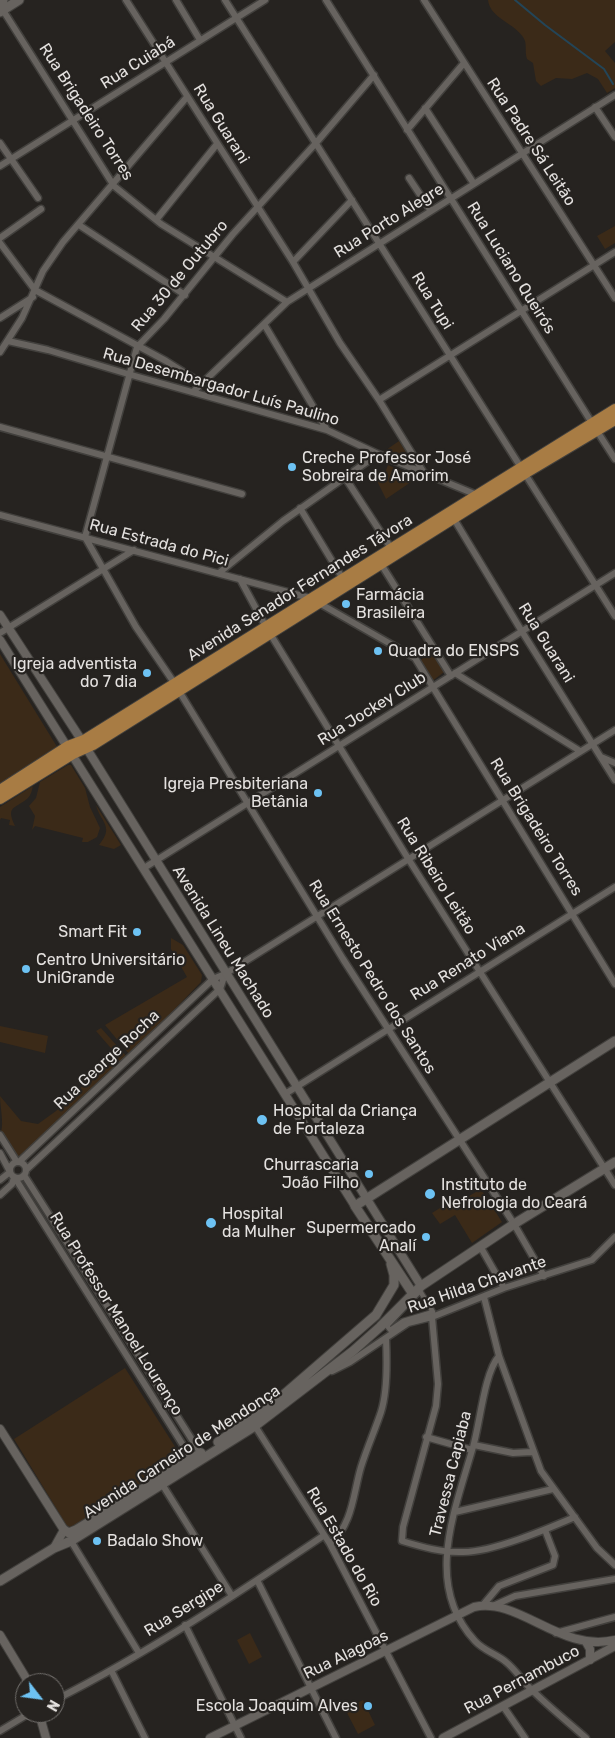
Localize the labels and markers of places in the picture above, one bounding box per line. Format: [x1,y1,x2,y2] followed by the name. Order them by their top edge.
[302,448,471,486] place label: Creche Professor José Sobreira de Amorim
[286,461,298,473] marker: Creche Professor José Sobreira de Amorim
[356,585,425,623] place label: Farmácia Brasileira
[340,598,352,610] marker: Farmácia Brasileira
[388,641,519,661] place label: Quadra do ENSPS
[372,645,384,657] marker: Quadra do ENSPS
[13,654,137,692] place label: Igreja adventista do 7 dia
[141,667,153,679] marker: Igreja adventista do 7 dia
[163,774,308,812] place label: Igreja Presbiteriana Betânia
[312,787,324,799] marker: Igreja Presbiteriana Betânia
[58,922,127,942] place label: Smart Fit
[131,926,143,938] marker: Smart Fit
[36,950,185,988] place label: Centro Universitário UniGrande
[20,963,32,975] marker: Centro Universitário UniGrande
[273,1101,417,1139] place label: Hospital da Criança de Fortaleza
[255,1113,269,1127] marker: Hospital da Criança de Fortaleza
[263,1155,359,1193] place label: Churrascaria João Filho
[363,1168,375,1180] marker: Churrascaria João Filho
[441,1175,587,1213] place label: Instituto de Nefrologia do Ceará
[423,1187,437,1201] marker: Instituto de Nefrologia do Ceará
[222,1204,295,1242] place label: Hospital da Mulher
[204,1216,218,1230] marker: Hospital da Mulher
[306,1218,416,1256] place label: Supermercado Analí
[420,1231,432,1243] marker: Supermercado Analí
[107,1531,203,1551] place label: Badalo Show
[91,1535,103,1547] marker: Badalo Show
[196,1696,358,1716] place label: Escola Joaquim Alves
[362,1700,374,1712] marker: Escola Joaquim Alves

